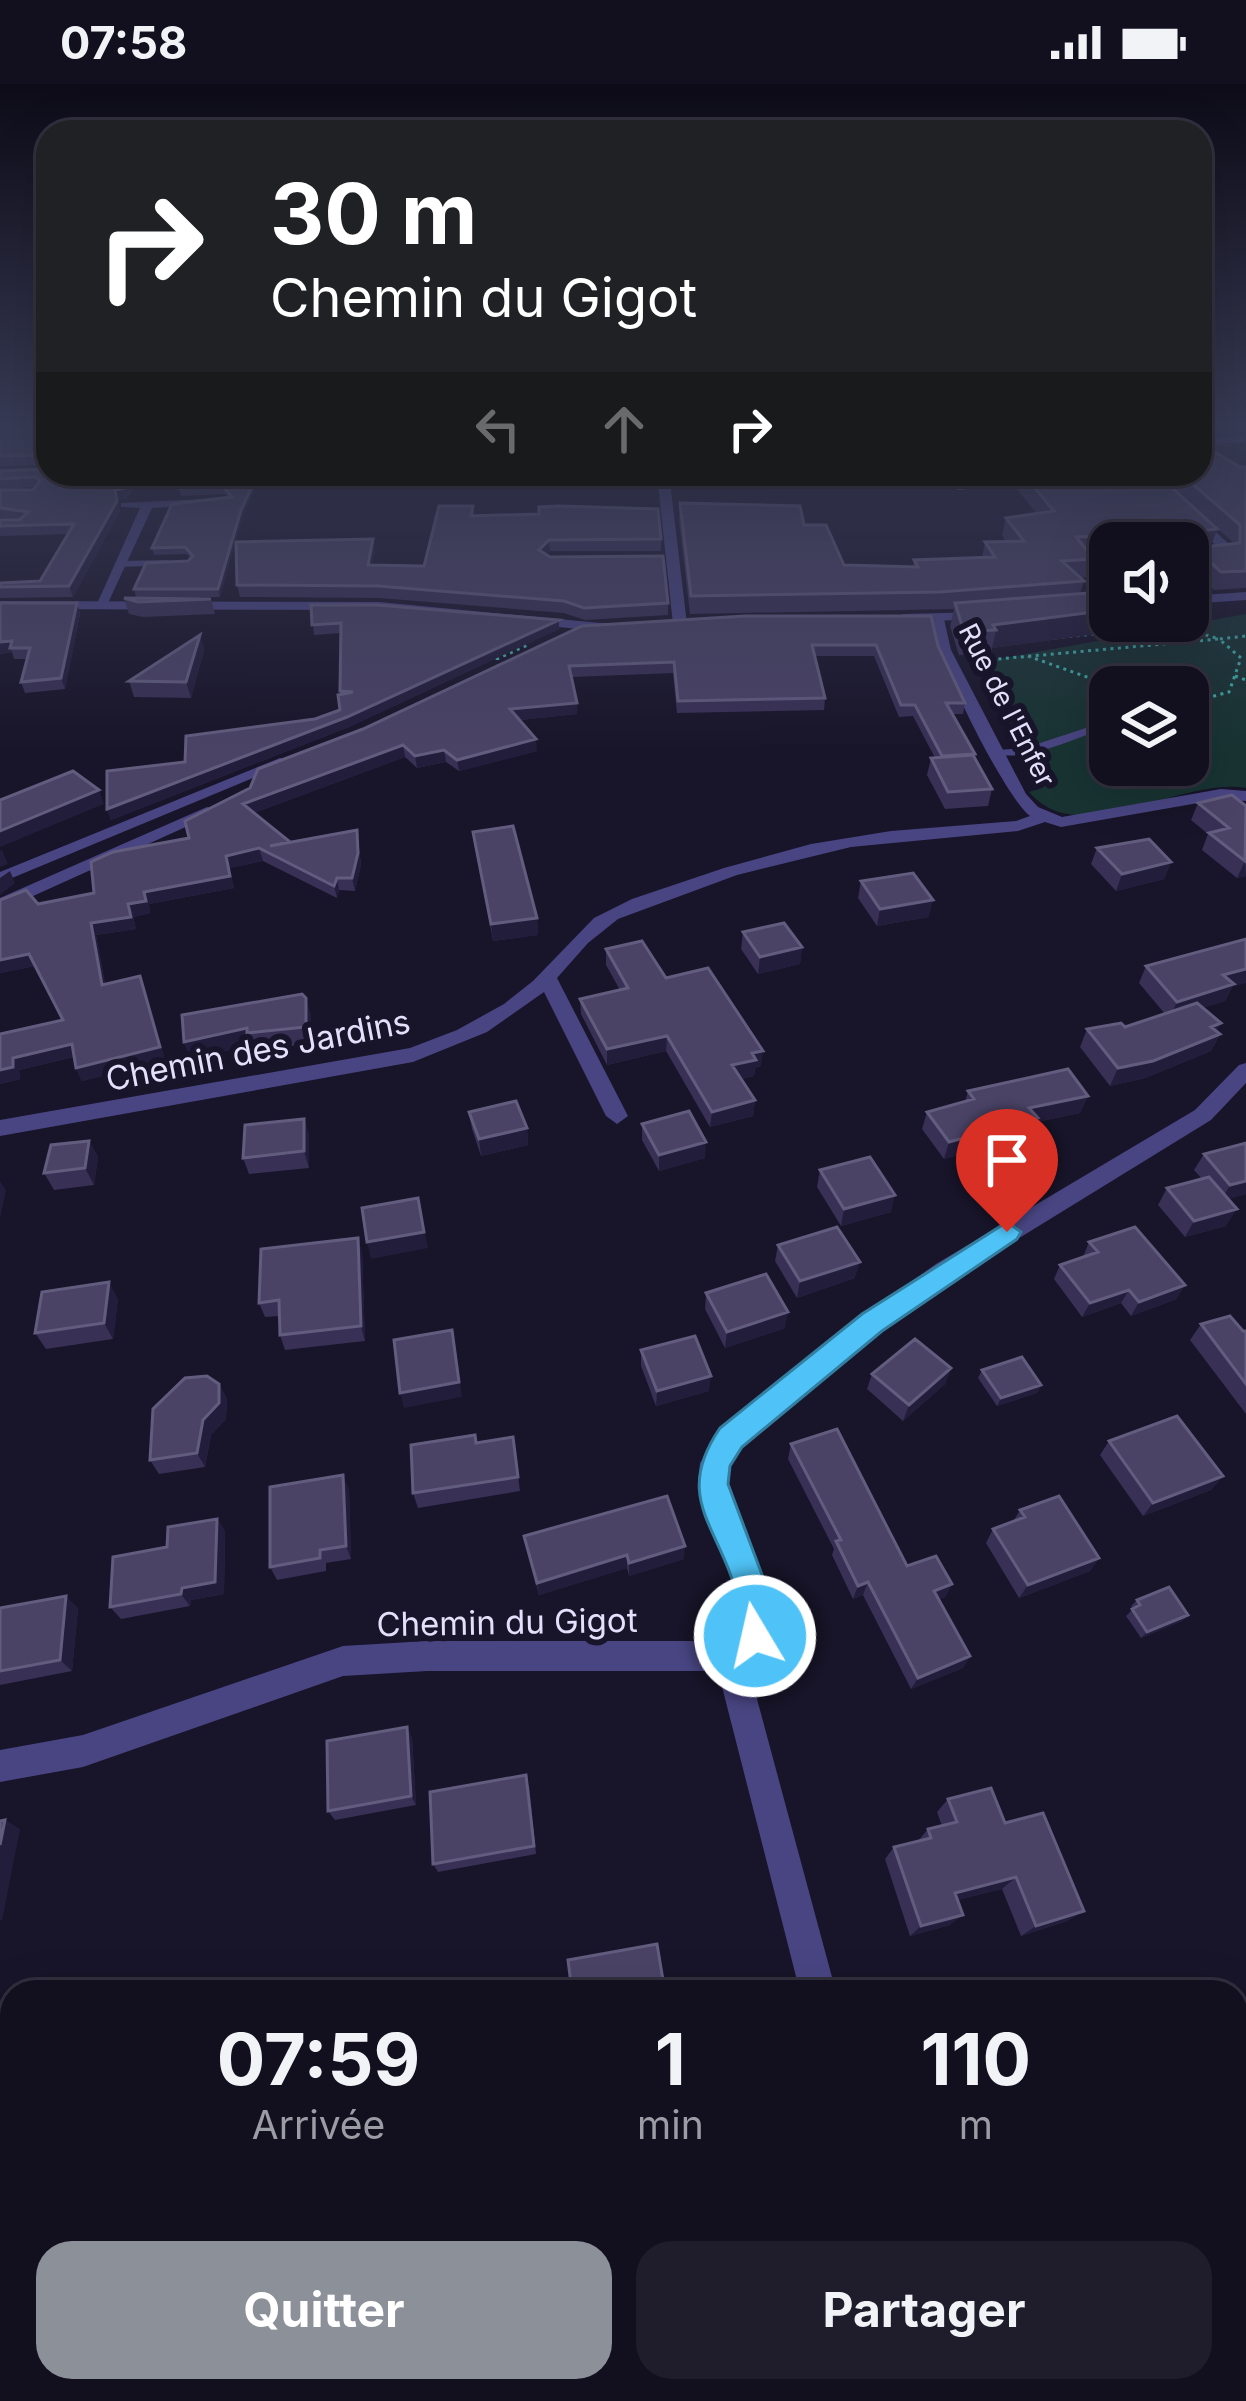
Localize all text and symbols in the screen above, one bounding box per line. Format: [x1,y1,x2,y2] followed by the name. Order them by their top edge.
[60,15,187,70] text: 07:58
[270,163,477,264] text: 30 m
[72,168,228,324] icon: right
[270,265,697,330] text: Chemin du Gigot
[465,396,531,462] icon: left
[591,396,657,462] icon: ahead
[717,396,783,462] icon: right
[1089,522,1209,786] map controls
[1089,522,1209,642] button: sound
[952,618,1062,792] street label: Rue de l'Enfer
[1089,666,1209,786] button: layers
[102,1001,414,1099] street label: Chemin des Jardins
[956,1109,1058,1232] pin
[974,1127,1040,1193] icon: arrive
[692,1573,818,1699] position arrow
[376,1600,638,1644] street label: Chemin du Gigot
[217,2015,420,2102] text: 07:59
[655,2015,686,2102] text: 1
[921,2015,1031,2102] text: 110
[252,2101,385,2148] text: Arrivée
[637,2101,704,2148] text: min
[959,2101,993,2148] text: m
[36,2241,612,2379] button: Quitter
[636,2241,1212,2379] button: Partager

